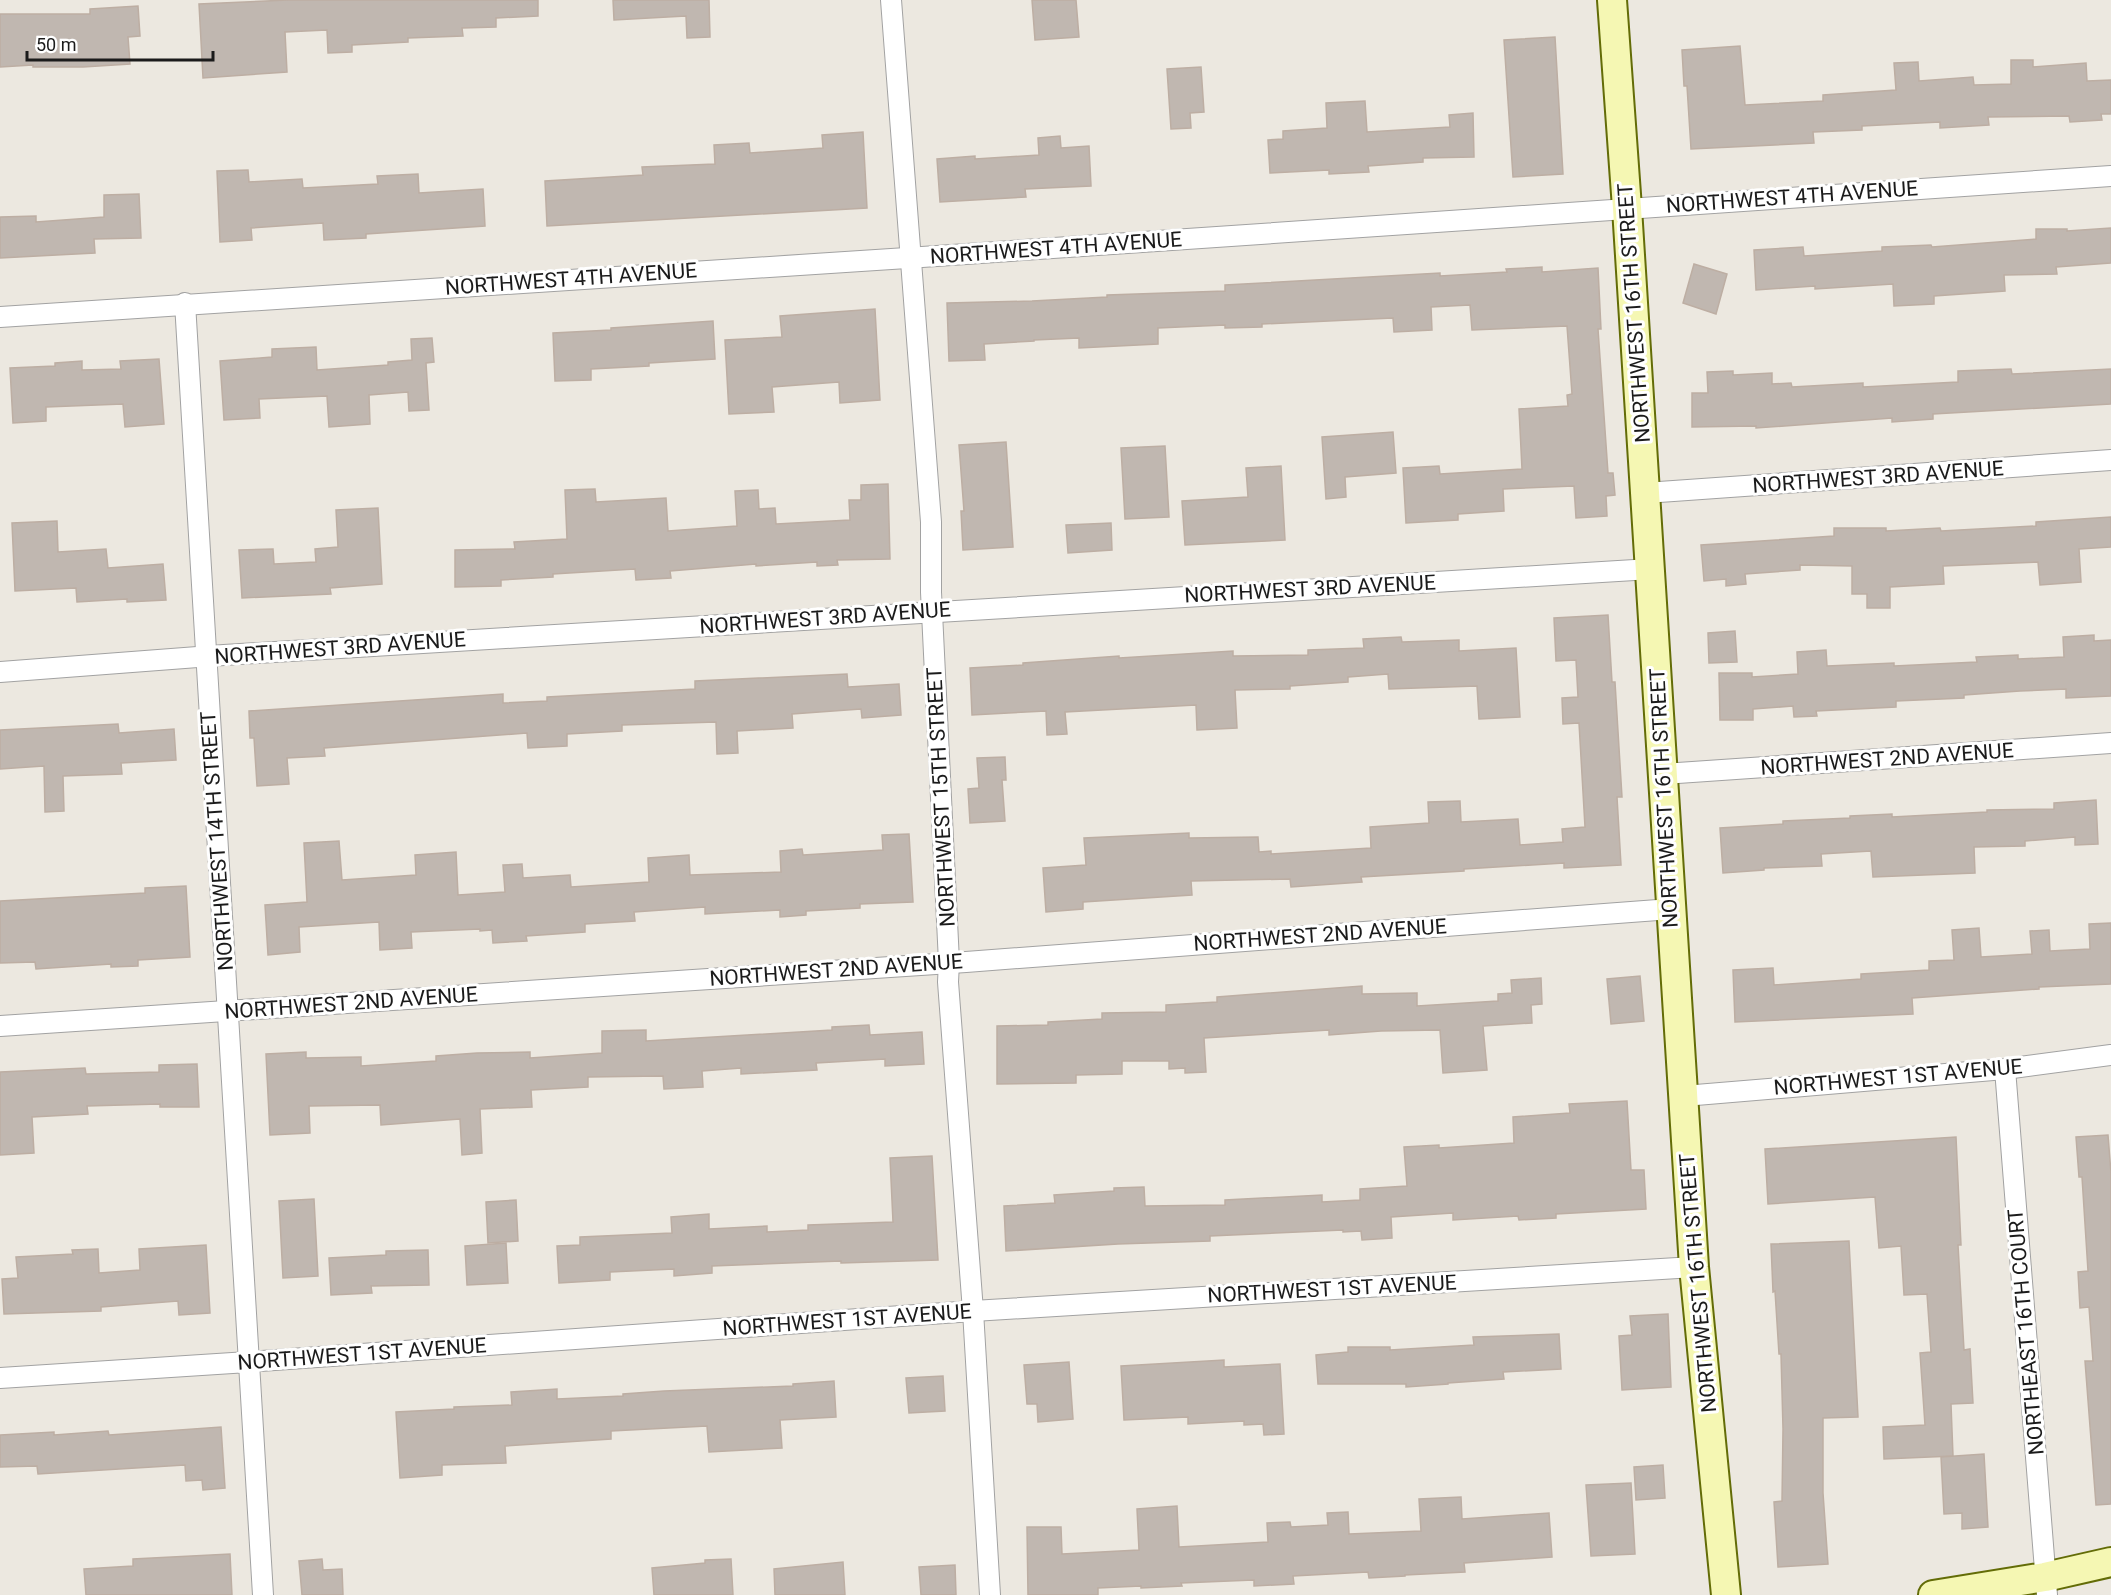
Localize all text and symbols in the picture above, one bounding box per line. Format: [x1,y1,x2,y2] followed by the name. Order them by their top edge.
[27,24,213,62] scale bar
[36,34,76,55] text: 50 m
[1665,176,1919,218] street label: NORTHWEST 4TH AVENUE
[1613,182,1655,444] street label: NORTHWEST 16TH STREET
[929,227,1183,269] street label: NORTHWEST 4TH AVENUE
[444,258,698,300] street label: NORTHWEST 4TH AVENUE
[1752,456,2004,498] street label: NORTHWEST 3RD AVENUE
[1184,570,1436,608] street label: NORTHWEST 3RD AVENUE
[699,597,951,639] street label: NORTHWEST 3RD AVENUE
[214,627,466,669] street label: NORTHWEST 3RD AVENUE
[922,666,960,928] street label: NORTHWEST 15TH STREET
[1645,667,1683,929] street label: NORTHWEST 16TH STREET
[196,710,238,972] street label: NORTHWEST 14TH STREET
[1760,738,2015,780] street label: NORTHWEST 2ND AVENUE
[1193,914,1448,956] street label: NORTHWEST 2ND AVENUE
[709,949,964,991] street label: NORTHWEST 2ND AVENUE
[224,982,479,1024] street label: NORTHWEST 2ND AVENUE
[1773,1054,2023,1100] street label: NORTHWEST 1ST AVENUE
[1675,1152,1721,1414] street label: NORTHWEST 16TH STREET
[2003,1207,2049,1456] street label: NORTHEAST 16TH COURT
[1207,1270,1457,1308] street label: NORTHWEST 1ST AVENUE
[722,1299,972,1341] street label: NORTHWEST 1ST AVENUE
[237,1333,487,1375] street label: NORTHWEST 1ST AVENUE

